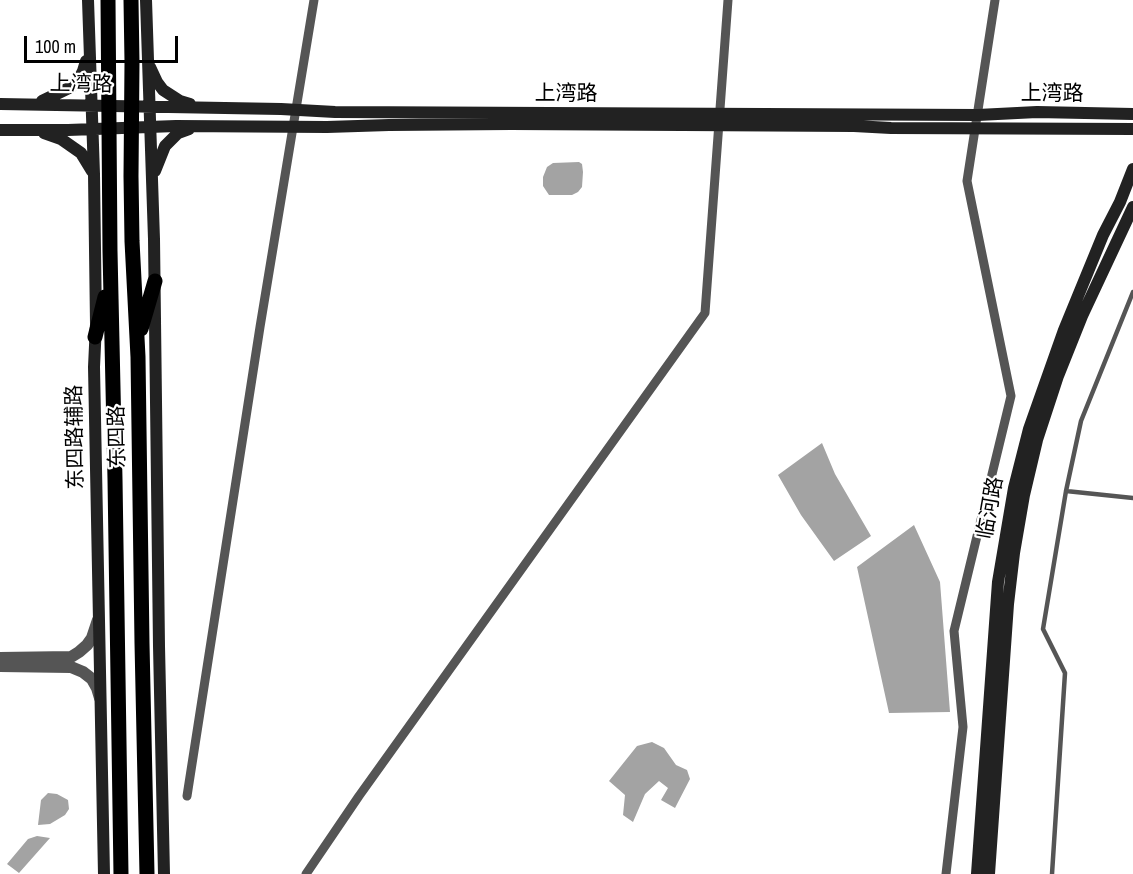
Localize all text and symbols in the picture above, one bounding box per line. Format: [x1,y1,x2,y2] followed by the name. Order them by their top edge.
[27,24,182,62] scale bar
[35,34,76,59] text: 100 m
[49,72,113,98] street label: 上湾路
[535,81,597,107] street label: 上湾路
[1021,81,1083,107] street label: 上湾路
[62,384,90,490] street label: 东四路辅路
[105,405,131,469] street label: 东四路
[973,475,1009,541] street label: 临河路

